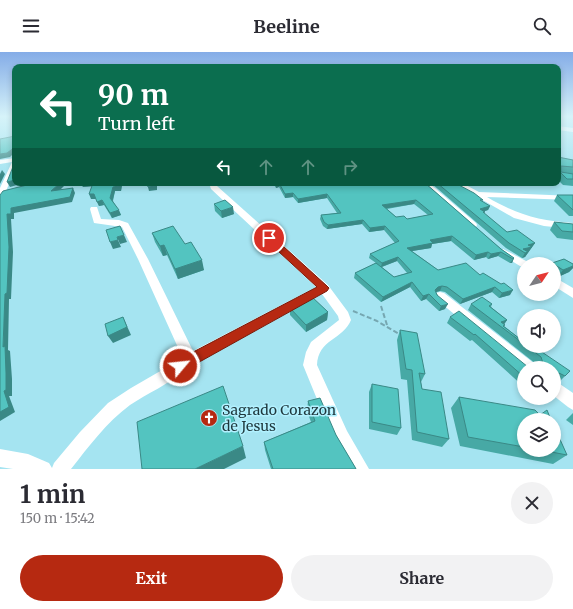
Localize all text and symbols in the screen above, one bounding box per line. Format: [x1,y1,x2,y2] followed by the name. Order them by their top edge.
[20,15,42,37] icon: menu
[253,15,320,38] text: Beeline
[531,15,553,37] icon: search
[98,77,169,113] text: 90 m
[32,80,84,132] icon: left
[98,112,175,135] text: Turn left
[213,156,235,178] icon: left
[255,156,277,178] icon: ahead
[297,156,319,178] icon: ahead
[339,156,361,178] icon: right
[252,221,286,255] pin
[258,227,280,249] icon: arrive
[517,257,561,301] north arrow
[517,257,561,457] map controls
[517,309,561,353] button: sound
[159,345,201,387] position arrow
[517,361,561,405] button: search
[222,401,336,435] place label: Sagrado Corazon de Jesus
[199,408,219,428] church icon: Sagrado Corazon de Jesus
[517,413,561,457] button: layers
[20,479,85,510] text: 1 min
[511,482,553,524] button: close
[20,510,95,527] text: 150 m · 15:42
[20,555,283,601] button: Exit
[291,555,553,601] button: Share

